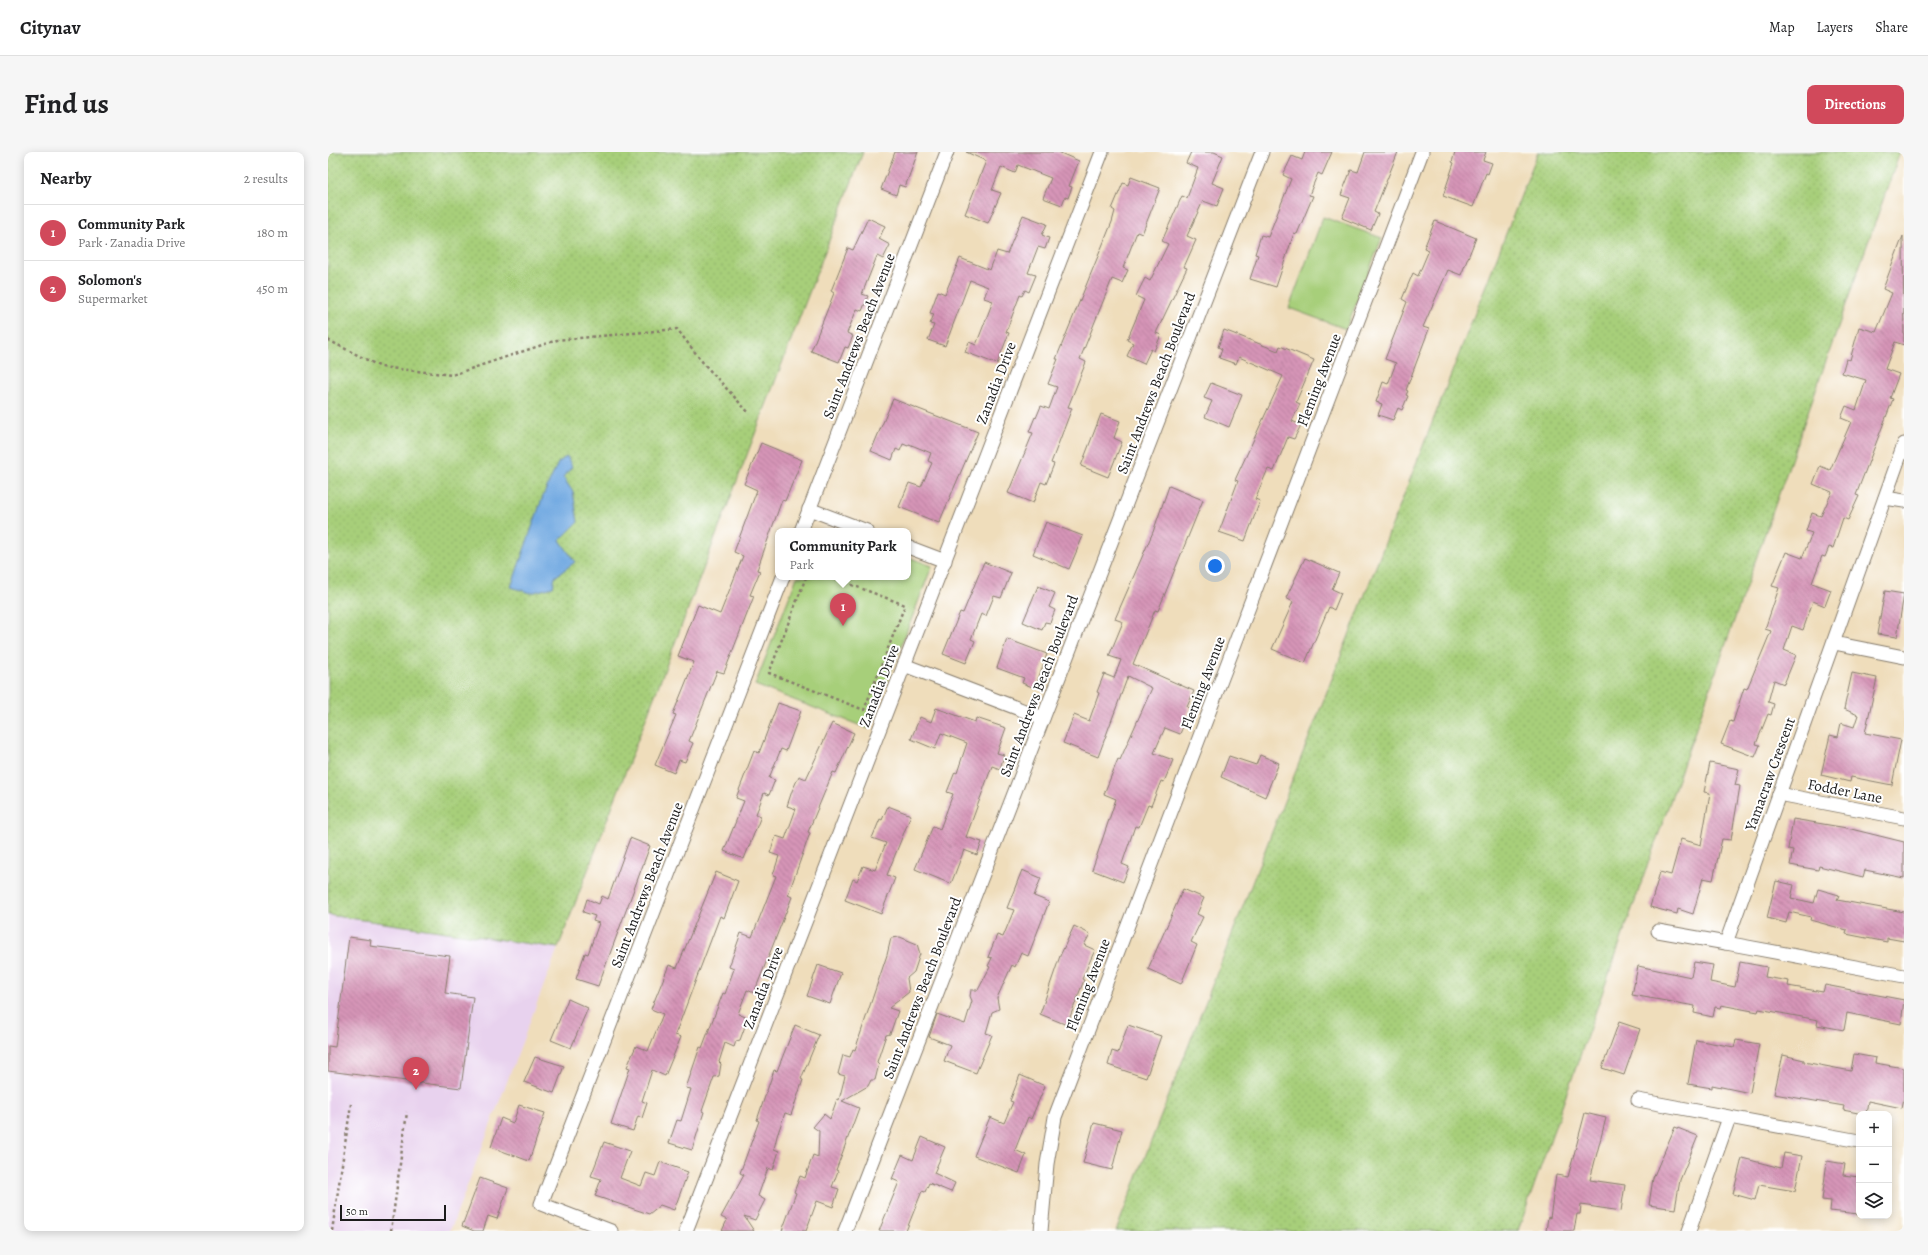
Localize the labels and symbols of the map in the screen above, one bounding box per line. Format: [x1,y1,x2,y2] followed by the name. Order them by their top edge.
[818,250,900,422] street label: Saint Andrews Beach Avenue
[1112,288,1200,477] street label: Saint Andrews Beach Boulevard
[1292,330,1346,429] street label: Fleming Avenue
[971,339,1021,427] street label: Zanadia Drive
[1205,556,1225,576] your location
[995,591,1083,780] street label: Saint Andrews Beach Boulevard
[830,593,856,626] pin: 1
[1176,633,1230,732] street label: Fleming Avenue
[854,642,904,730] street label: Zanadia Drive
[1740,714,1800,834] street label: Yamacraw Crescent
[1806,774,1884,808] street label: Fodder Lane
[606,799,688,971] street label: Saint Andrews Beach Avenue
[878,893,966,1082] street label: Saint Andrews Beach Boulevard
[1061,935,1115,1034] street label: Fleming Avenue
[738,944,788,1032] street label: Zanadia Drive
[403,1057,429,1090] pin: 2
[340,1203,446,1222] scale bar

